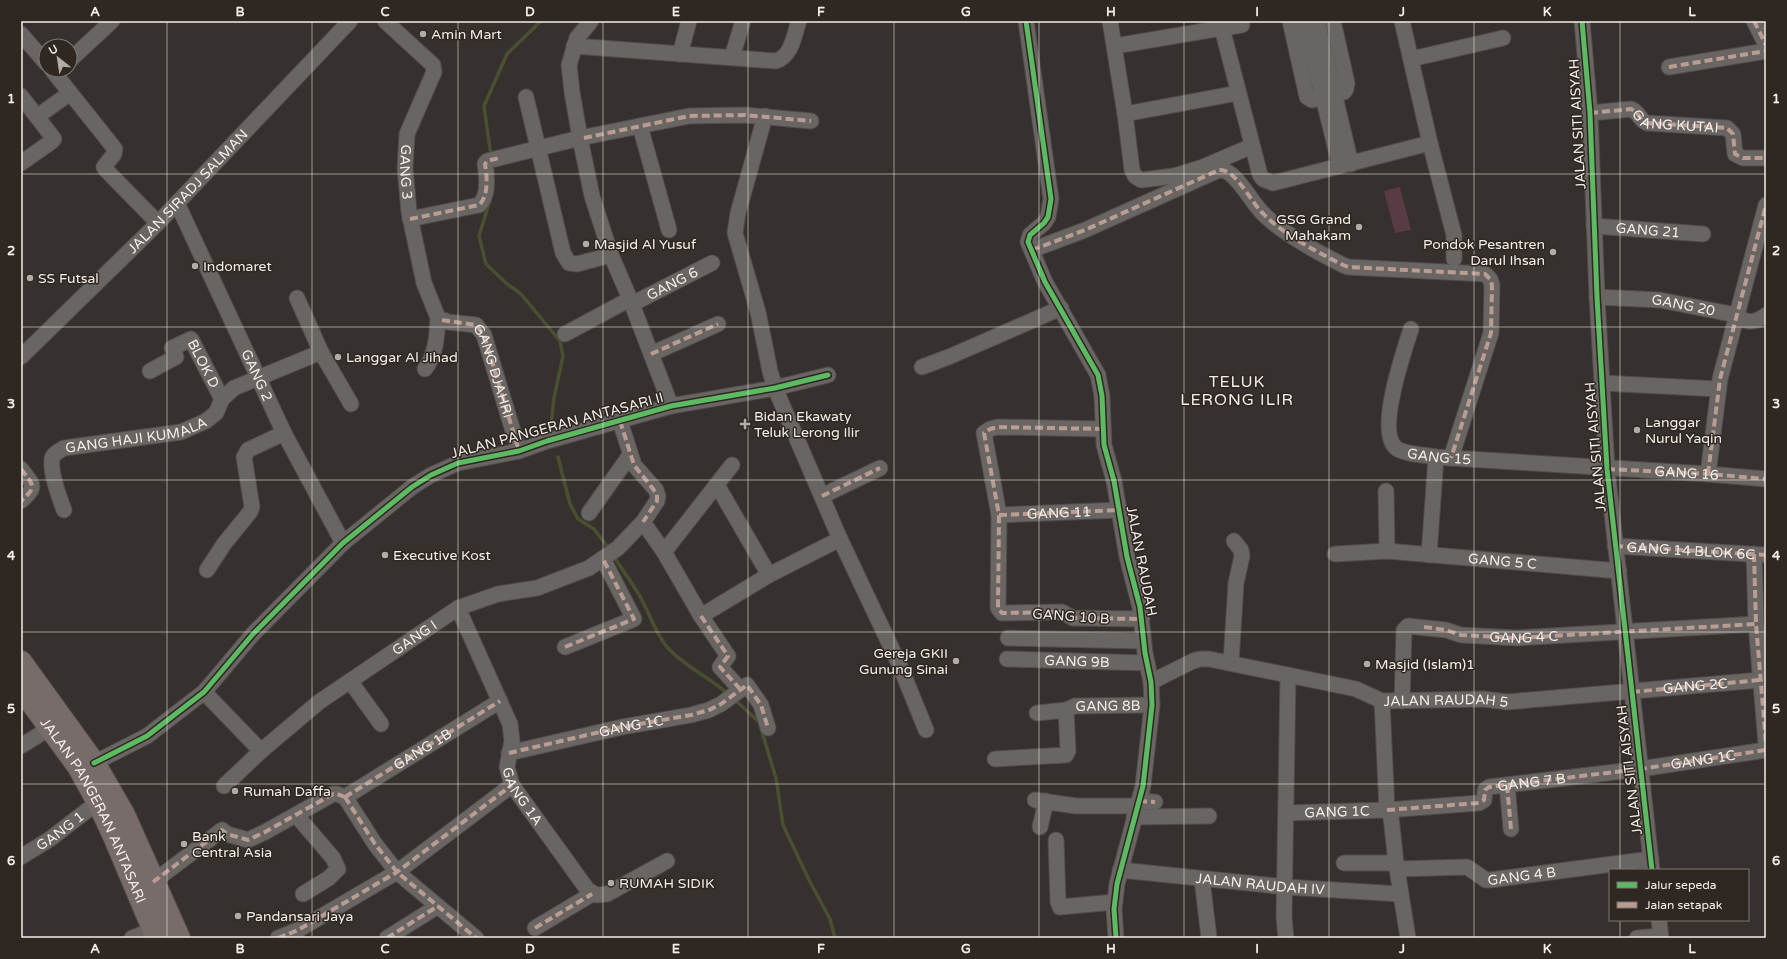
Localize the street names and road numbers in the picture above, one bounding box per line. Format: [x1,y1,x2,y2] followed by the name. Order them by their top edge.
[1566,58,1589,190] street label: JALAN SITI AISYAH
[1628,106,1719,136] street label: GANG KUTAI
[124,126,252,257] street label: JALAN SIRADJ SALMAN
[396,144,416,200] street label: GANG 3
[1615,220,1680,241] street label: GANG 21
[644,264,701,304] street label: GANG 6
[1651,292,1717,320] street label: GANG 20
[469,320,517,420] street label: GANG DJAHRI
[184,336,223,391] street label: BLOK D
[237,347,276,404] street label: GANG 2
[1581,381,1610,513] street label: JALAN SITI AISYAH
[449,389,665,462] street label: JALAN PANGERAN ANTASARI II
[64,414,210,457] street label: GANG HAJI KUMALA
[1406,445,1472,468] street label: GANG 15
[1654,463,1720,484] street label: GANG 16
[1027,503,1091,523] street label: GANG 11
[1122,504,1161,618] street label: JALAN RAUDAH
[1626,539,1756,563] street label: GANG 14 BLOK 6C
[1467,550,1538,573] street label: GANG 5 C
[1032,605,1110,628] street label: GANG 10 B
[389,617,440,659] street label: GANG I
[1489,628,1559,647] street label: GANG 4 C
[1044,652,1110,671] street label: GANG 9B
[1662,675,1729,697] street label: GANG 2C
[1384,691,1509,711] street label: JALAN RAUDAH 5
[1075,697,1141,715] street label: GANG 8B
[1613,704,1646,836] street label: JALAN SITI AISYAH
[597,712,665,741] street label: GANG 1C
[37,715,149,906] street label: JALAN PANGERAN ANTASARI
[390,725,455,774] street label: GANG 1B
[1670,747,1737,773] street label: GANG 1C
[498,765,546,829] street label: GANG 1A
[1496,770,1567,795] street label: GANG 7 B
[1304,803,1370,821] street label: GANG 1C
[33,808,88,854] street label: GANG 1
[1487,863,1557,889] street label: GANG 4 B
[1195,870,1326,898] street label: JALAN RAUDAH IV

